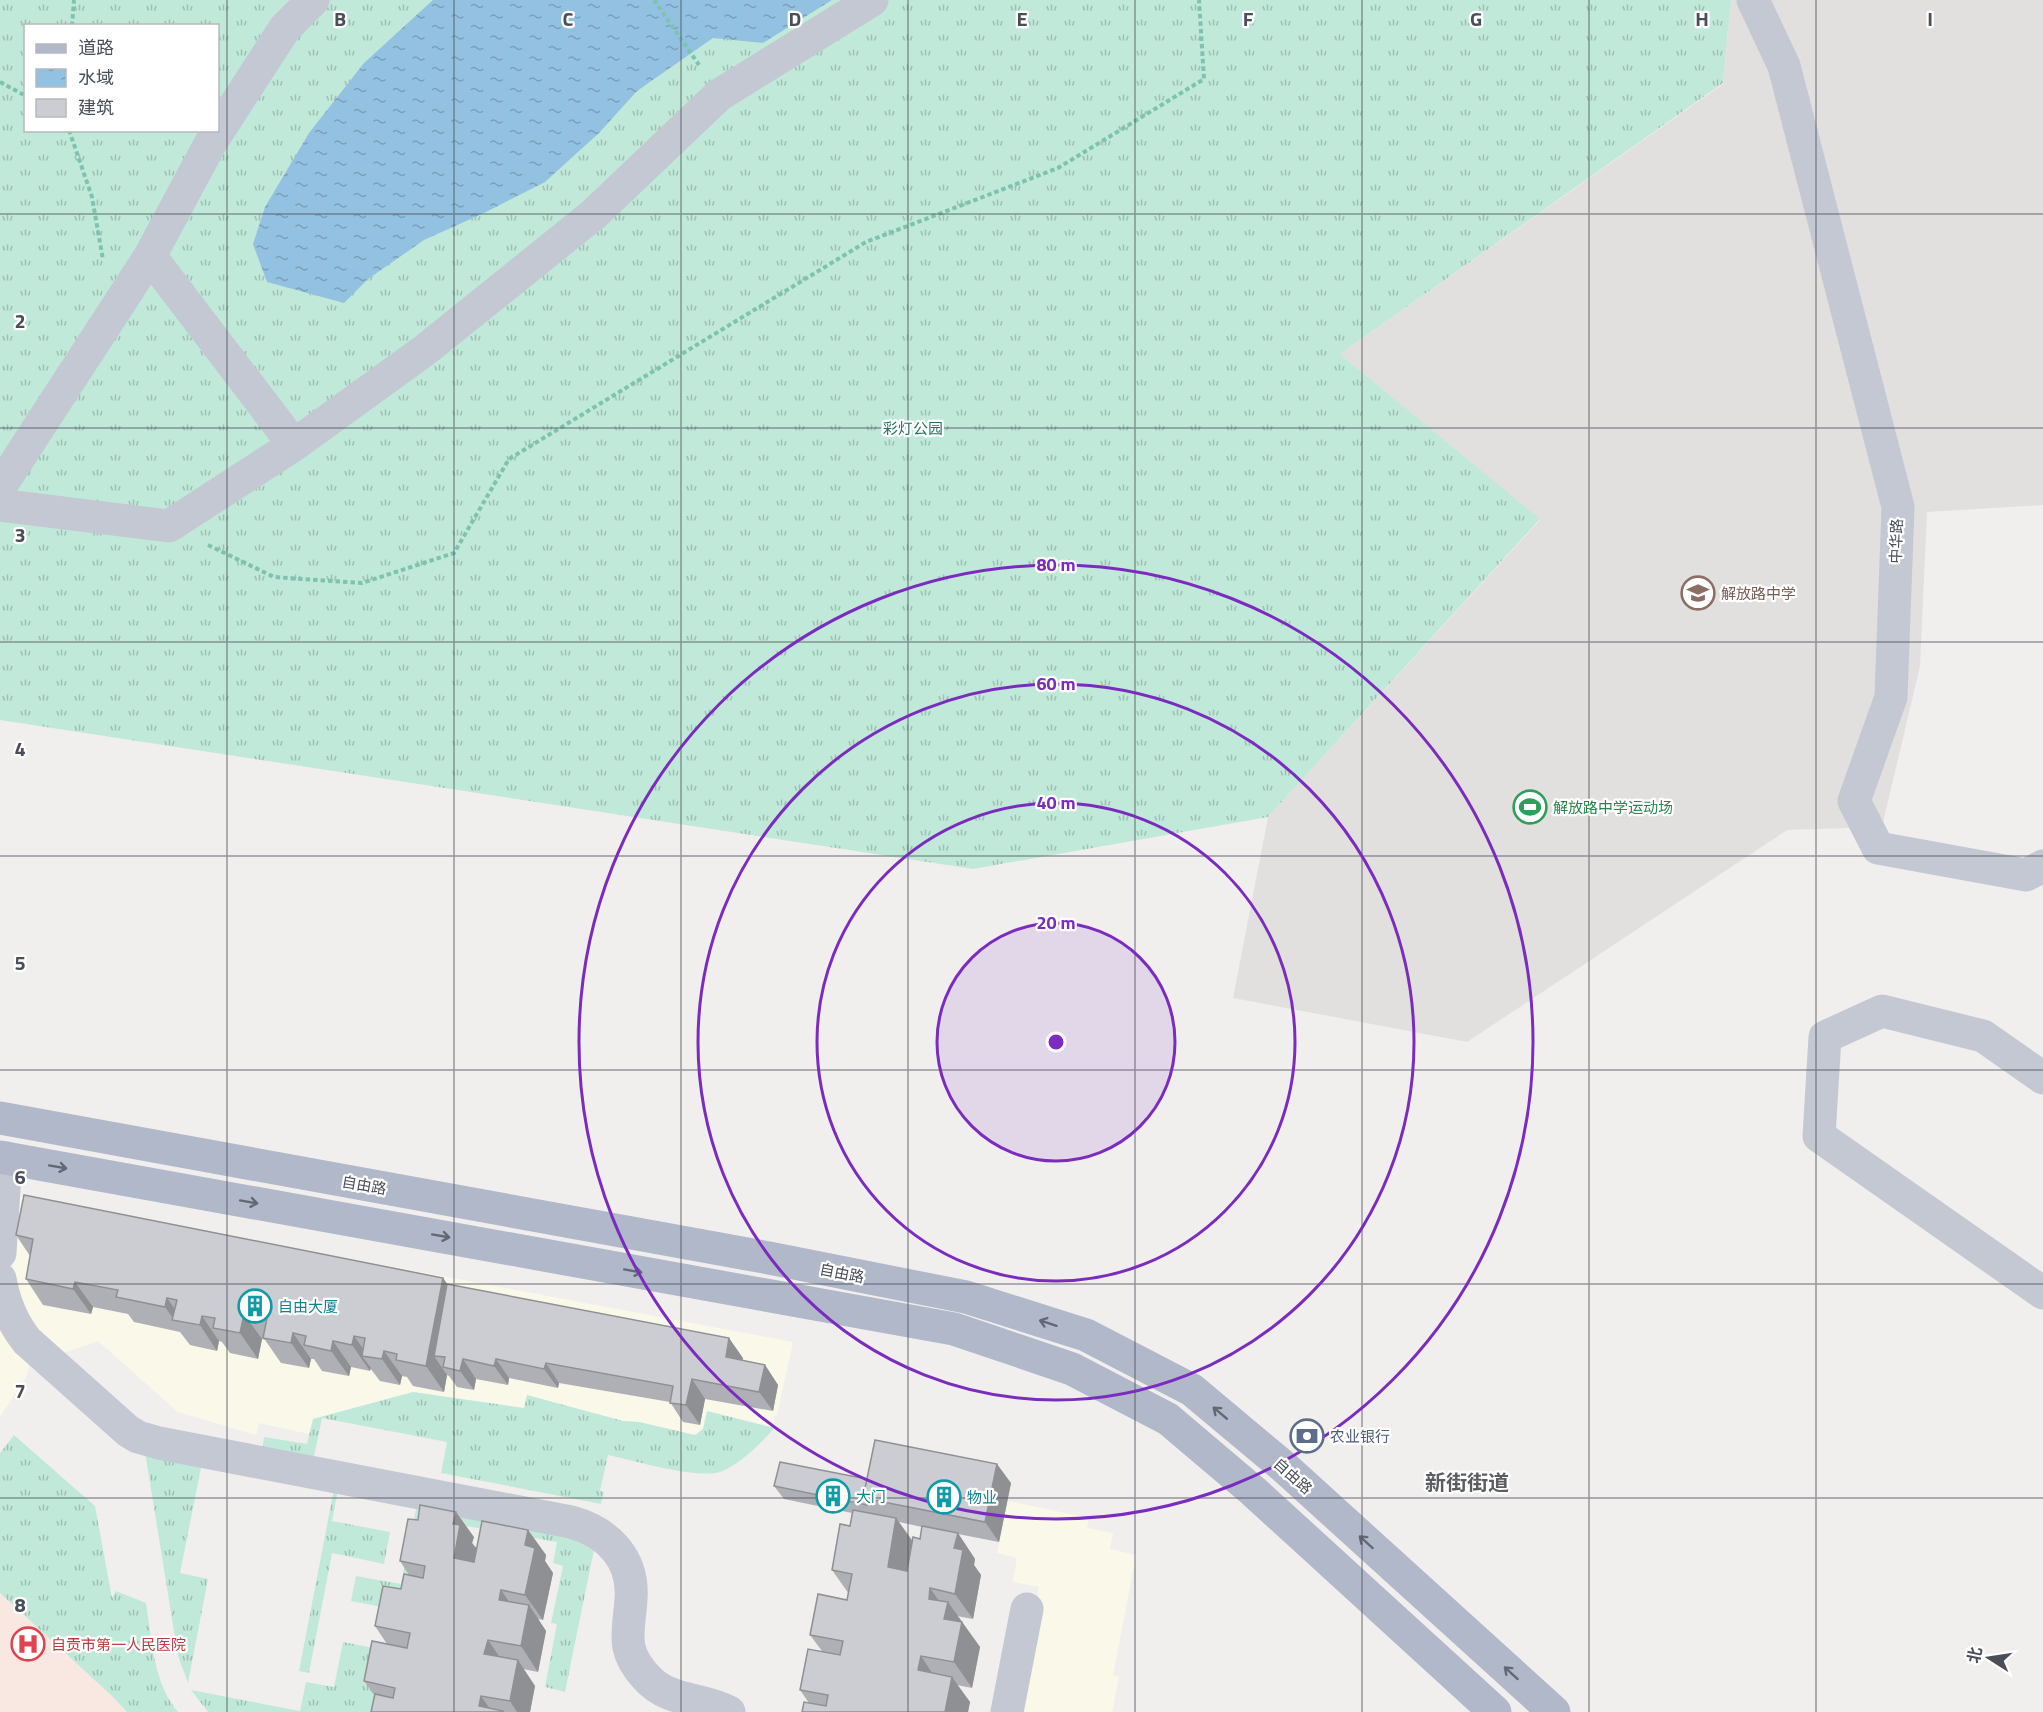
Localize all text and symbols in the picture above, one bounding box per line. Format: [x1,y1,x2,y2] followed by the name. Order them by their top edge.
[334,3,346,34] text: B
[563,3,574,34] text: C
[789,3,801,34] text: D
[1016,3,1028,34] text: E
[1243,3,1254,34] text: F
[1470,3,1482,34] text: G
[1695,3,1709,34] text: H
[1927,3,1933,34] text: I
[24,24,219,132] legend
[78,34,114,61] text: 道路
[78,64,114,91] text: 水域
[78,94,114,121] text: 建筑
[14,305,26,336] text: 2
[883,417,943,440] park label: 彩灯公园
[1884,518,1908,564] street label: 中华路
[14,519,26,550] text: 3
[1036,551,1076,578] text: 80 m
[1680,575,1716,611] school or university icon: 解放路中学
[1721,582,1796,605] place label: 解放路中学
[1036,670,1076,697] text: 60 m
[14,733,26,764] text: 4
[1036,789,1076,816] text: 40 m
[1512,789,1548,825] sports icon: 解放路中学运动场
[1553,796,1673,819] place label: 解放路中学运动场
[1036,909,1076,936] text: 20 m
[14,947,26,978] text: 5
[1046,1032,1066,1052] centre of rings
[14,1161,26,1192] text: 6
[47,1162,67,1173] one-way arrow
[340,1170,388,1200] street label: 自由路
[239,1197,259,1208] one-way arrow
[431,1231,451,1242] one-way arrow
[818,1257,866,1289] street label: 自由路
[623,1266,643,1277] one-way arrow
[237,1288,273,1324] building icon: 自由大厦
[278,1295,338,1318] place label: 自由大厦
[1039,1317,1058,1328] one-way arrow
[14,1375,26,1406] text: 7
[1212,1407,1228,1420] one-way arrow
[1289,1418,1325,1454] bank icon: 农业银行
[1330,1425,1390,1448] place label: 农业银行
[1269,1452,1317,1500] street label: 自由路
[1425,1466,1509,1498] district label: 新街街道
[815,1478,851,1514] building icon: 大门
[926,1479,962,1515] building icon: 物业
[856,1485,886,1508] place label: 大门
[967,1486,997,1509] place label: 物业
[1359,1535,1374,1549] one-way arrow
[14,1589,26,1620] text: 8
[10,1626,46,1662] hospital icon: 自贡市第一人民医院
[1959,1628,2019,1688] north arrow
[51,1633,186,1656] place label: 自贡市第一人民医院
[1961,1645,1988,1665] text: 北
[1504,1666,1519,1680] one-way arrow

